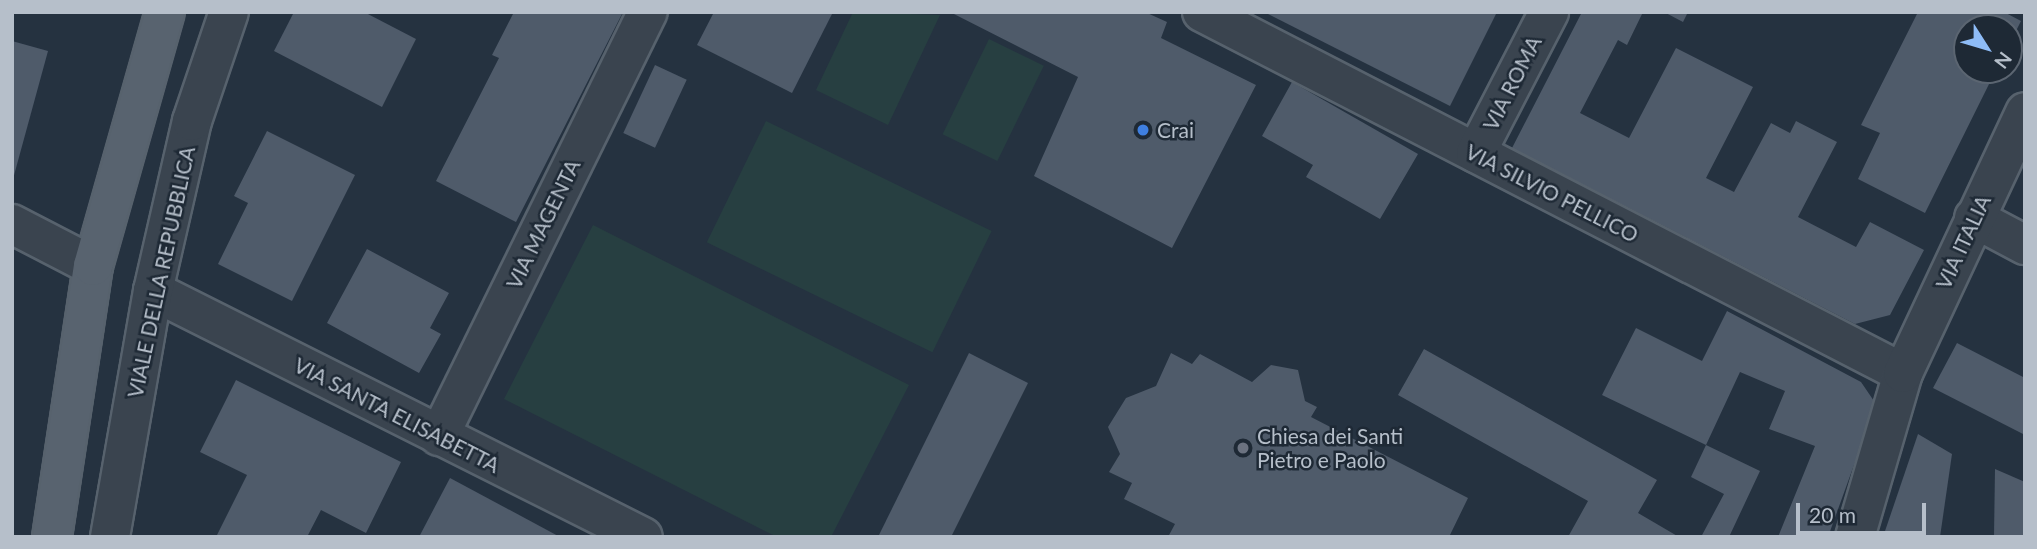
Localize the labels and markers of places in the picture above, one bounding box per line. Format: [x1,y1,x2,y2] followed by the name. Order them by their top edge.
[1157,117,1194,143] place label: Crai
[1135,122,1151,138] marker: Crai
[1257,423,1403,473] place label: Chiesa dei Santi Pietro e Paolo
[1235,440,1251,456] marker: Chiesa dei Santi Pietro e Paolo

